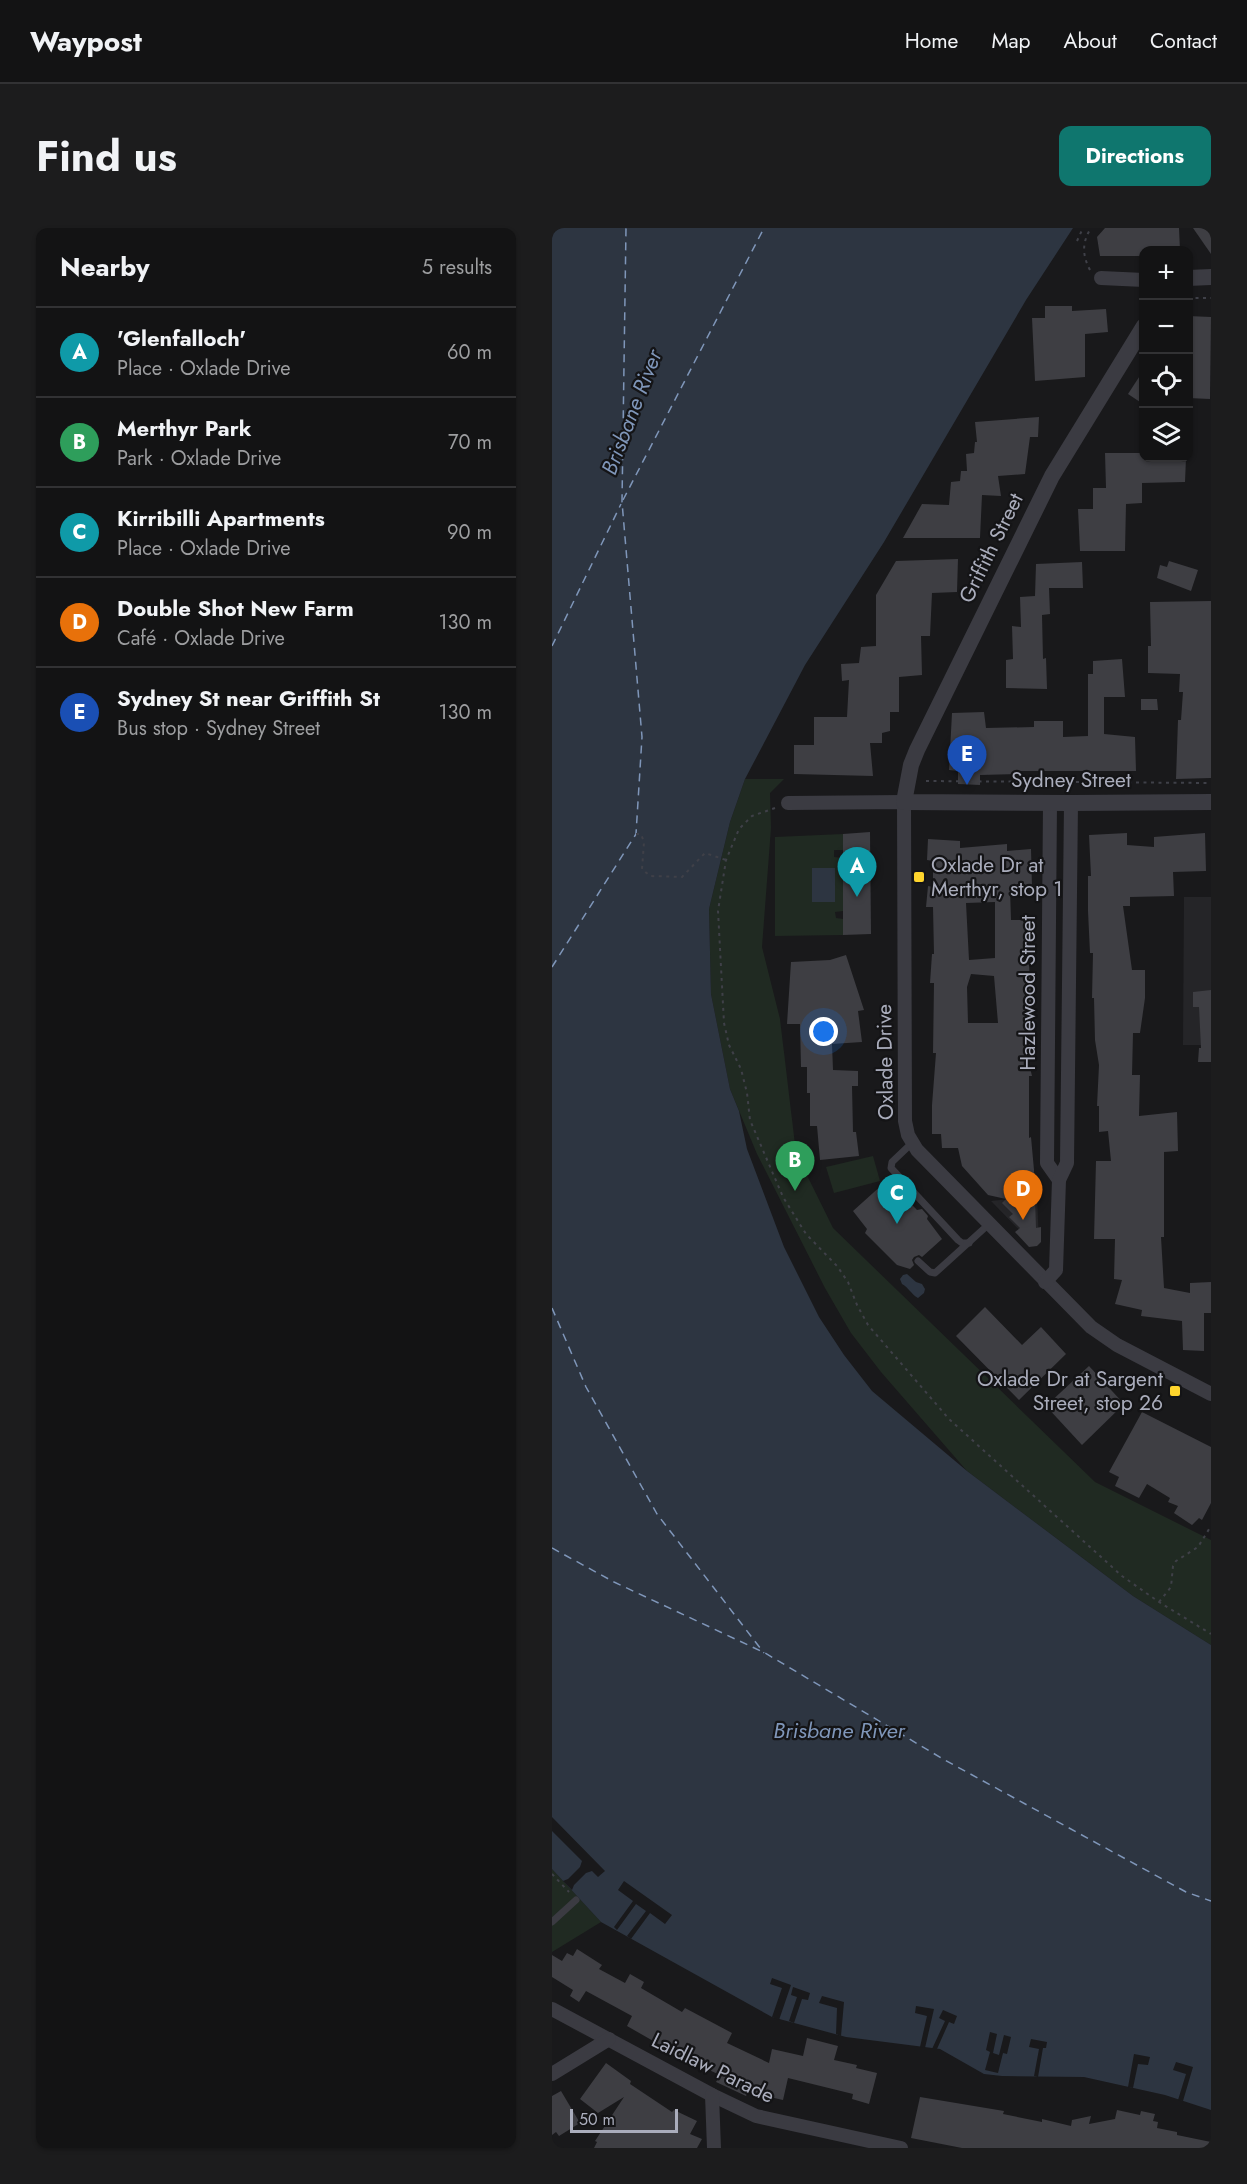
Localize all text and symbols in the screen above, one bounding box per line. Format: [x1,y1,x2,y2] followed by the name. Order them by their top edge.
[30,21,142,62] text: Waypost
[905,26,958,56] text: Home
[991,26,1031,56] text: Map
[1064,26,1117,56] text: About
[1150,26,1217,56] text: Contact
[36,126,177,187] text: Find us
[1059,126,1211,186] button: Directions
[1139,246,1193,462] map controls
[1139,246,1193,300] button: +
[60,248,149,286] text: Nearby
[422,253,492,282] text: 5 results
[1139,300,1193,354] button: −
[117,322,246,354] text: 'Glenfalloch'
[72,338,87,367] text: A
[447,338,492,367] text: 60 m
[593,343,670,479] water label: Brisbane River
[117,354,291,383] text: Place · Oxlade Drive
[1139,354,1193,408] button: locate
[1139,408,1193,462] button: layers
[117,412,251,444] text: Merthyr Park
[73,428,86,457] text: B
[448,428,492,457] text: 70 m
[117,444,281,473] text: Park · Oxlade Drive
[951,488,1031,608] street label: Griffith Street
[117,502,325,534] text: Kirribilli Apartments
[72,518,87,547] text: C
[447,518,492,547] text: 90 m
[117,534,291,563] text: Place · Oxlade Drive
[117,592,354,624] text: Double Shot New Farm
[72,608,87,637] text: D
[438,608,492,637] text: 130 m
[117,624,285,653] text: Café · Oxlade Drive
[117,682,380,714] text: Sydney St near Griffith St
[73,698,86,727] text: E
[438,698,492,727] text: 130 m
[117,714,320,743] text: Bus stop · Sydney Street
[948,736,986,785] pin: E
[1011,765,1131,795] street label: Sydney Street
[838,848,876,897] pin: A
[931,850,1063,904] place label: Oxlade Dr at Merthyr, stop 1
[912,870,926,884] marker: Oxlade Dr at Merthyr, stop 1
[1013,915,1043,1071] street label: Hazlewood Street
[869,1004,901,1120] street label: Oxlade Drive
[809,1017,838,1046] your location
[776,1142,814,1191] pin: B
[1004,1170,1042,1220] pin: D
[878,1174,916,1224] pin: C
[977,1364,1163,1418] place label: Oxlade Dr at Sargent Street, stop 26
[1168,1384,1182,1398] marker: Oxlade Dr at Sargent Street, stop 26
[773,1714,906,1746] water label: Brisbane River
[646,2025,780,2111] street label: Laidlaw Parade
[570,2106,678,2134] scale bar
[579,2108,615,2131] text: 50 m

